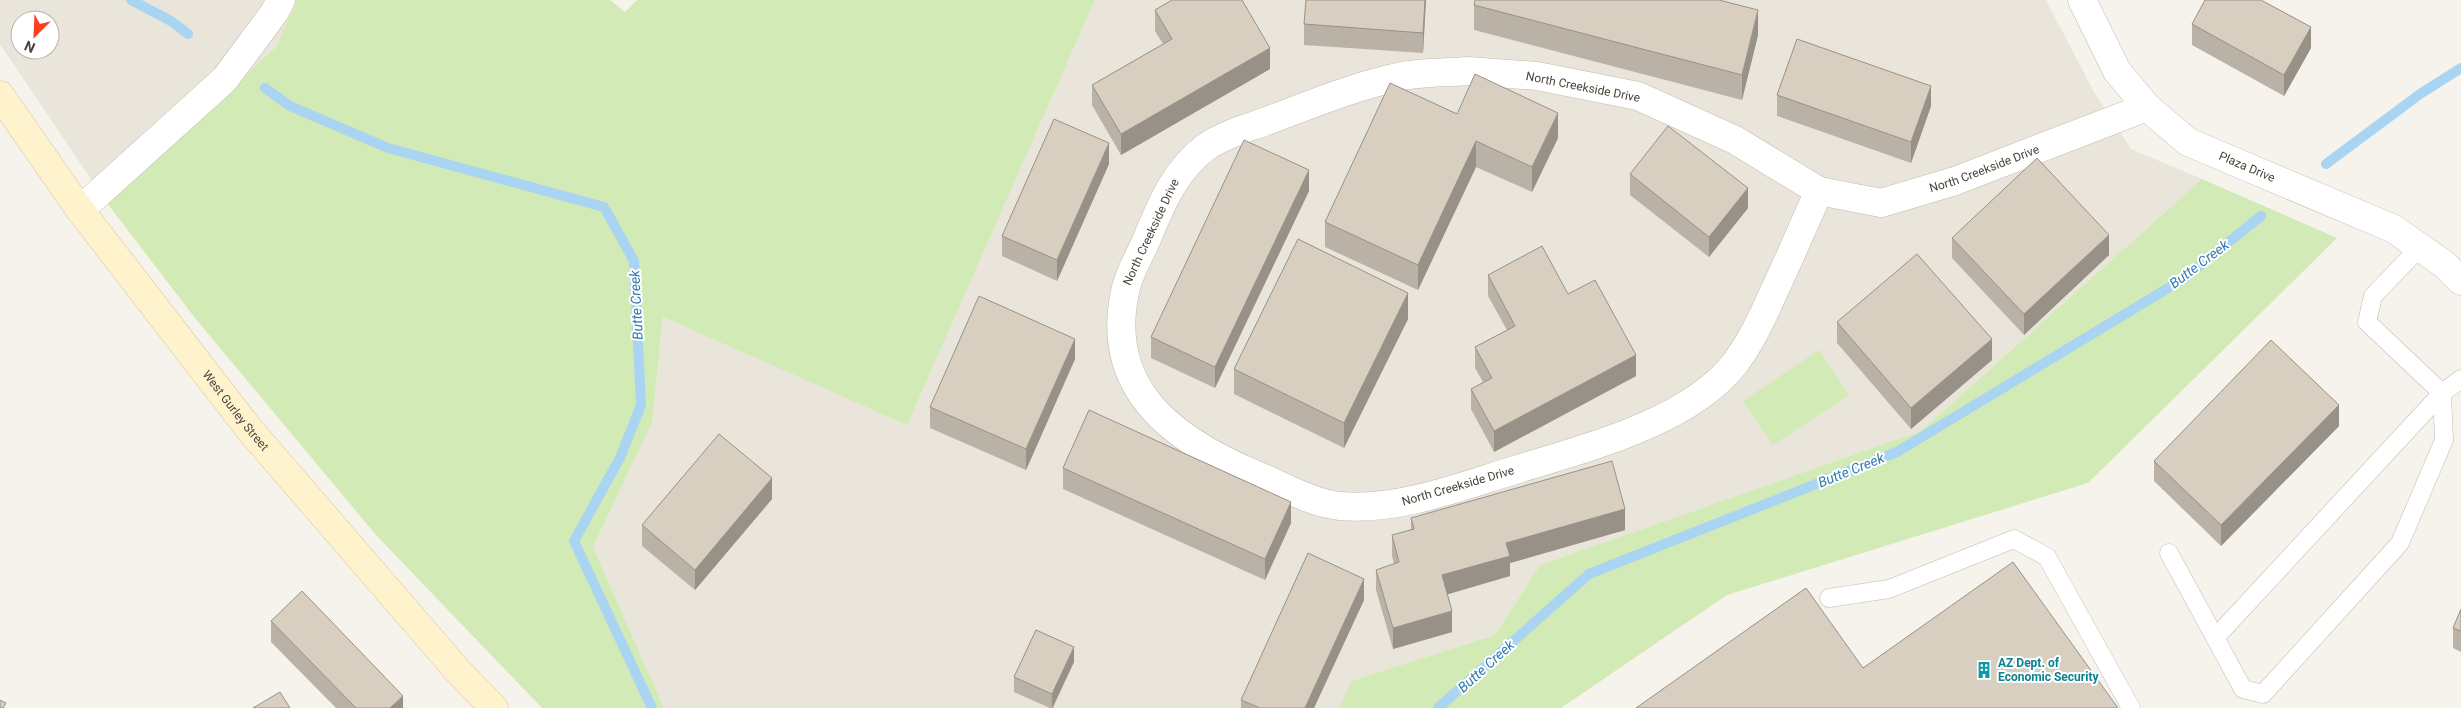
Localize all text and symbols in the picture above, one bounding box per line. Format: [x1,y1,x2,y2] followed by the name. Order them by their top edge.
[10,10,60,60] north arrow
[22,38,37,56] text: N
[1525,69,1641,105] street label: North Creekside Drive
[1928,142,2041,195] street label: North Creekside Drive
[2217,149,2277,185] street label: Plaza Drive
[1120,176,1182,288] street label: North Creekside Drive
[2166,236,2233,291] water label: Butte Creek
[626,268,646,340] water label: Butte Creek
[200,368,272,454] street label: West Gurley Street
[1816,449,1888,491] water label: Butte Creek
[1400,463,1516,509] street label: North Creekside Drive
[1455,636,1518,695] water label: Butte Creek
[1998,656,2099,684] place label: AZ Dept. of Economic Security
[1974,660,1994,680] building icon: AZ Dept. of Economic Security

